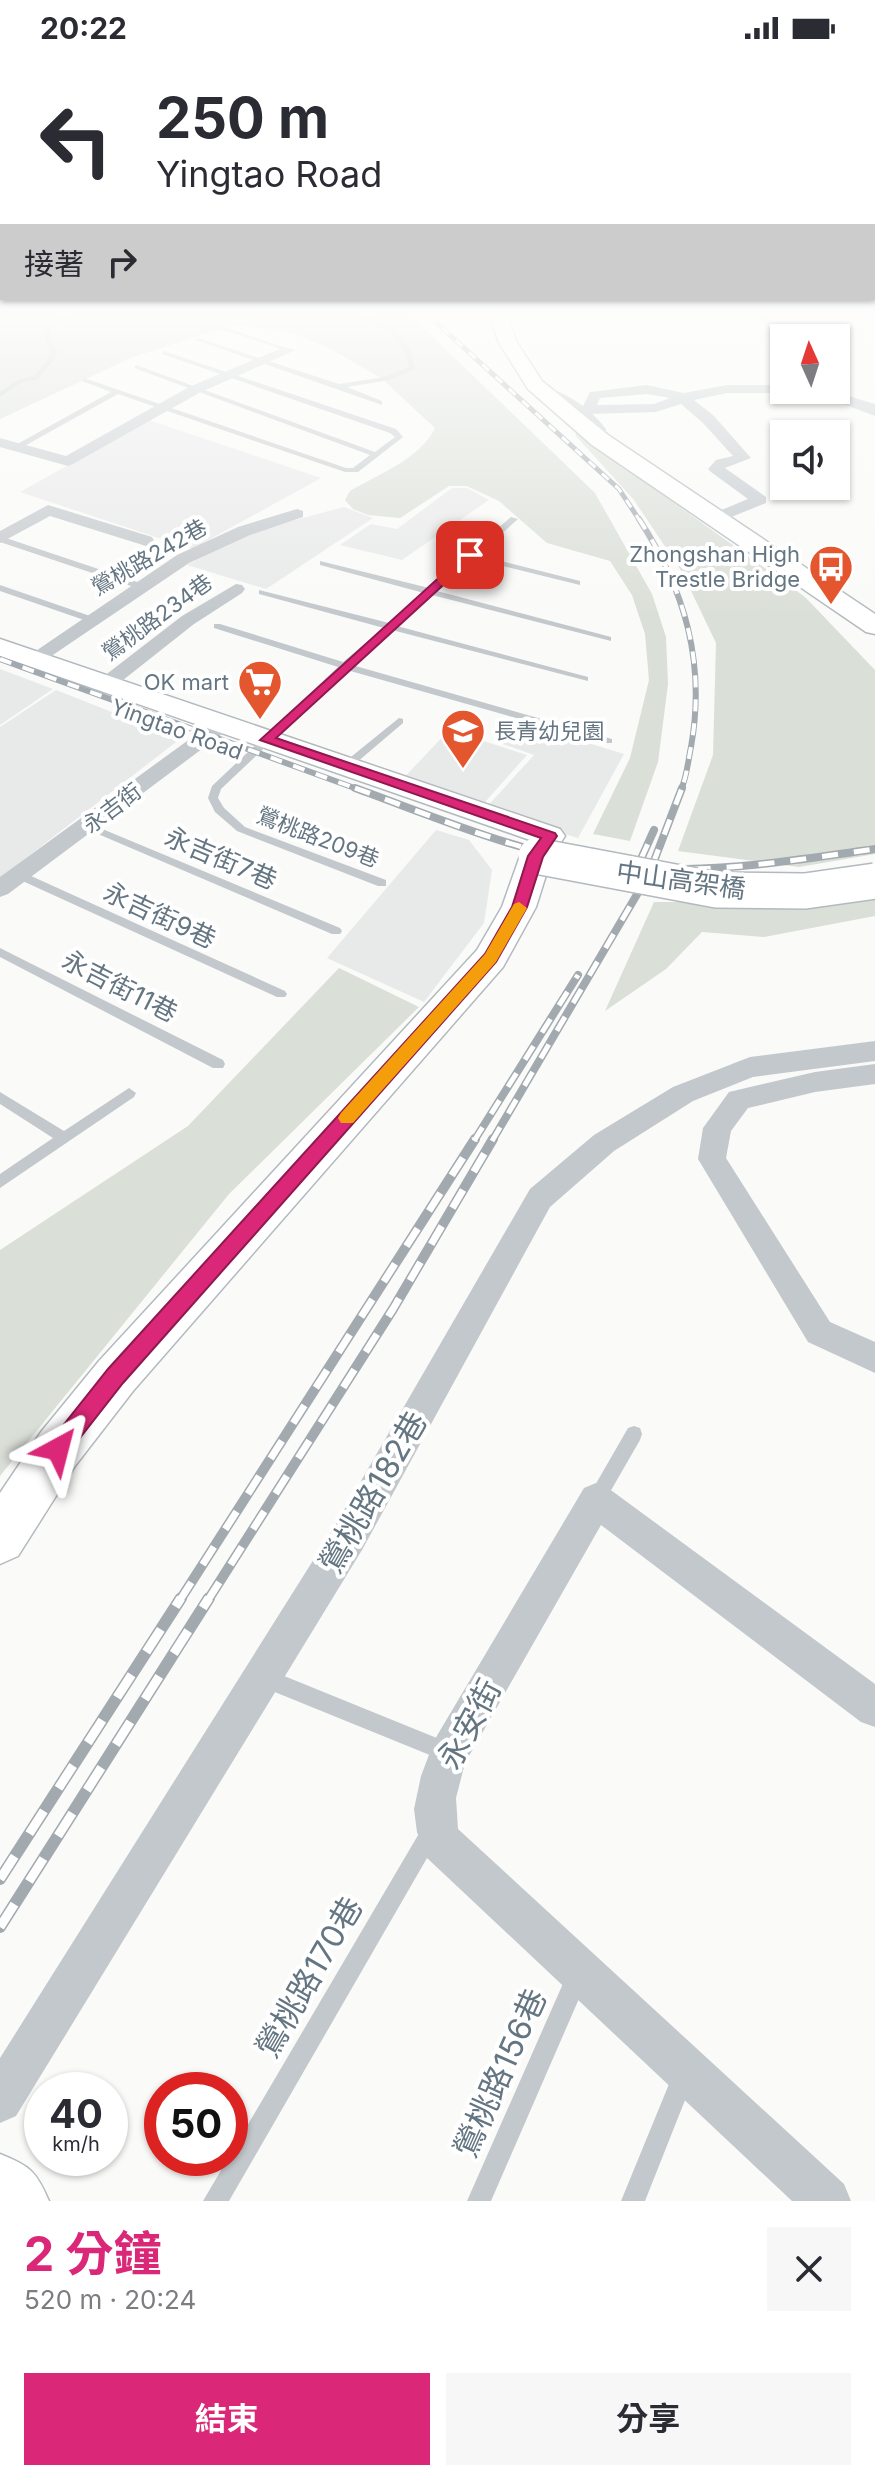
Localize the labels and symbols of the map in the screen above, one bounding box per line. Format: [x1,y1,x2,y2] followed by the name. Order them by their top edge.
[770,324,850,404] north arrow
[87,514,211,600] street label: 鶯桃路242巷
[436,521,504,589] pin
[629,541,800,592] place label: Zhongshan High Trestle Bridge
[807,543,855,606] bus stop icon: Zhongshan High Trestle Bridge
[97,569,217,665] street label: 鶯桃路234巷
[236,658,284,721] supermarket icon: OK mart
[144,669,229,695] place label: OK mart
[108,693,246,765] street label: Yingtao Road
[439,707,487,770] school or university icon: 長青幼兒園
[494,718,604,744] place label: 長青幼兒園
[78,778,146,838] street label: 永吉街
[253,802,383,872] street label: 鶯桃路209巷
[160,821,282,895] street label: 永吉街7巷
[614,856,748,904] street label: 中山高架橋
[99,876,221,954] street label: 永吉街9巷
[57,944,183,1028] street label: 永吉街11巷
[311,1404,435,1580] street label: 鶯桃路182巷
[16,1407,100,1491] position arrow
[429,1672,509,1776] street label: 永安街
[247,1890,371,2064] street label: 鶯桃路170巷
[446,1983,554,2163] street label: 鶯桃路156巷
[144,2072,248,2176] speed limit sign: 50

